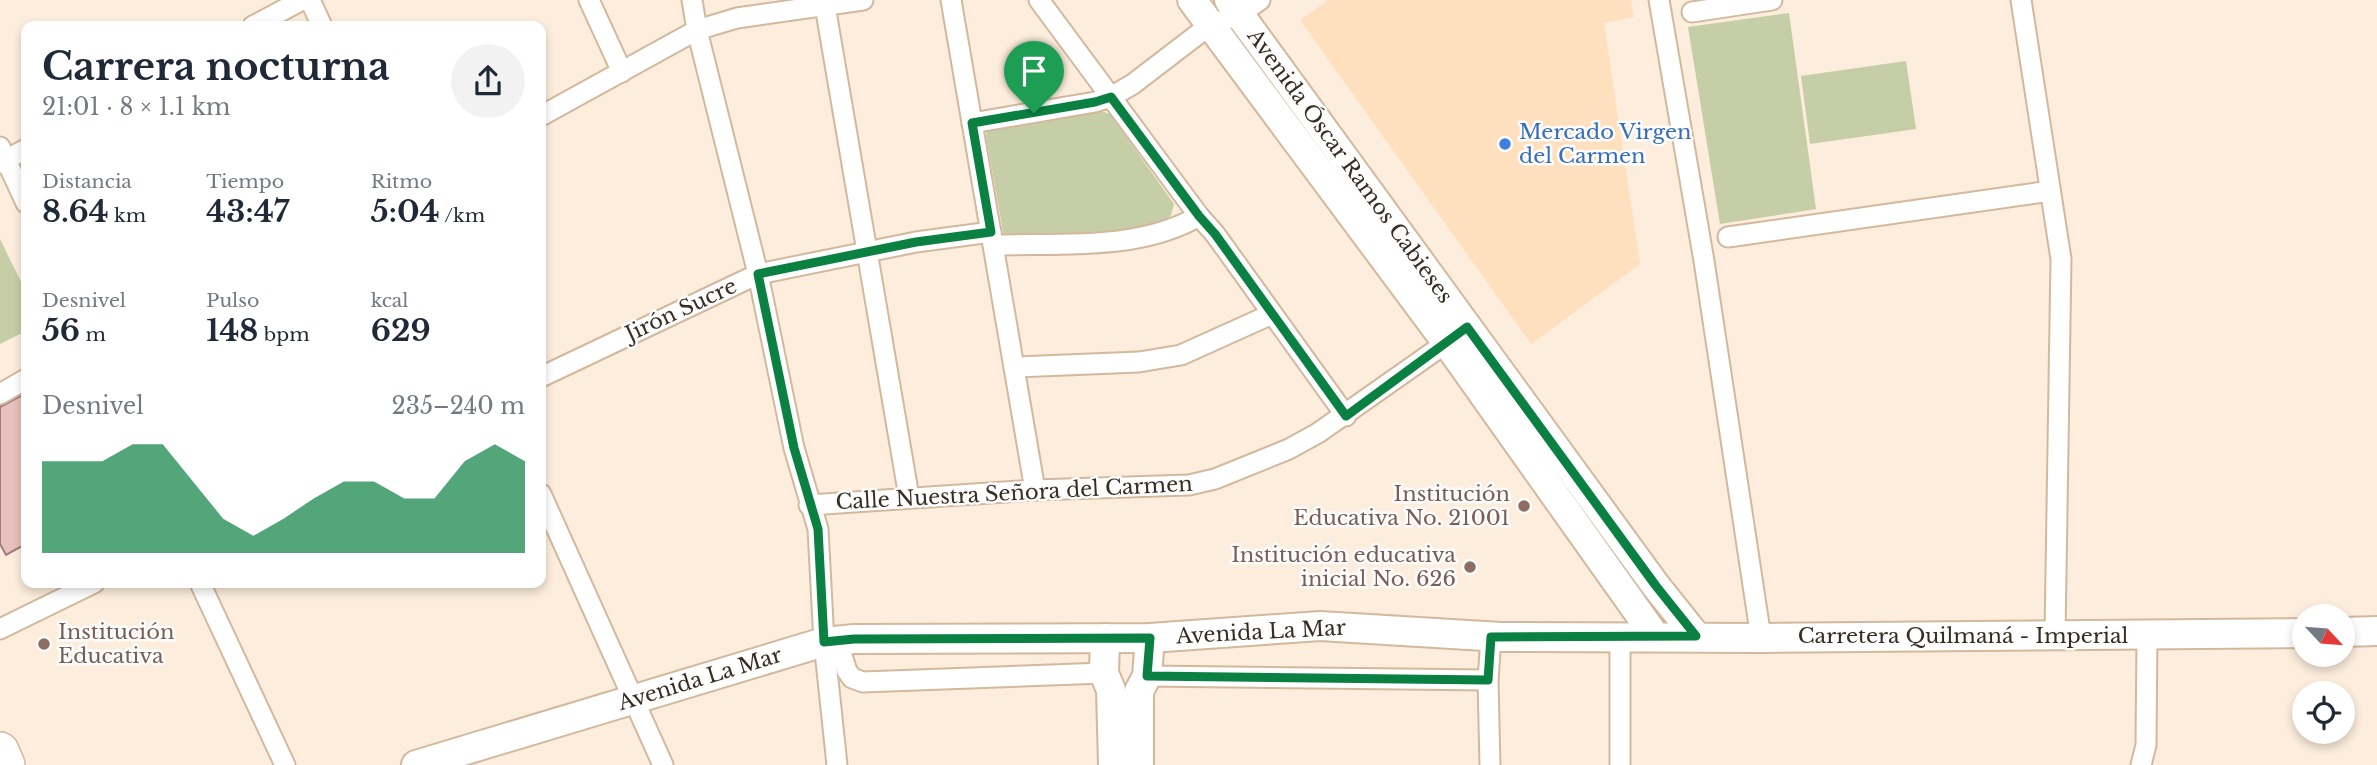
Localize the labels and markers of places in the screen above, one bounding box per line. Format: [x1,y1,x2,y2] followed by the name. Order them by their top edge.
[1004,41,1064,113] pin
[1519,119,1692,169] place label: Mercado Virgen del Carmen
[1497,136,1513,152] marker: Mercado Virgen del Carmen
[1293,481,1510,531] place label: Institución Educativa No. 21001
[1516,498,1532,514] marker: Institución Educativa No. 21001
[1231,542,1456,592] place label: Institución educativa inicial No. 626
[1462,559,1478,575] marker: Institución educativa inicial No. 626
[58,619,174,669] place label: Institución Educativa
[36,636,52,652] marker: Institución Educativa

